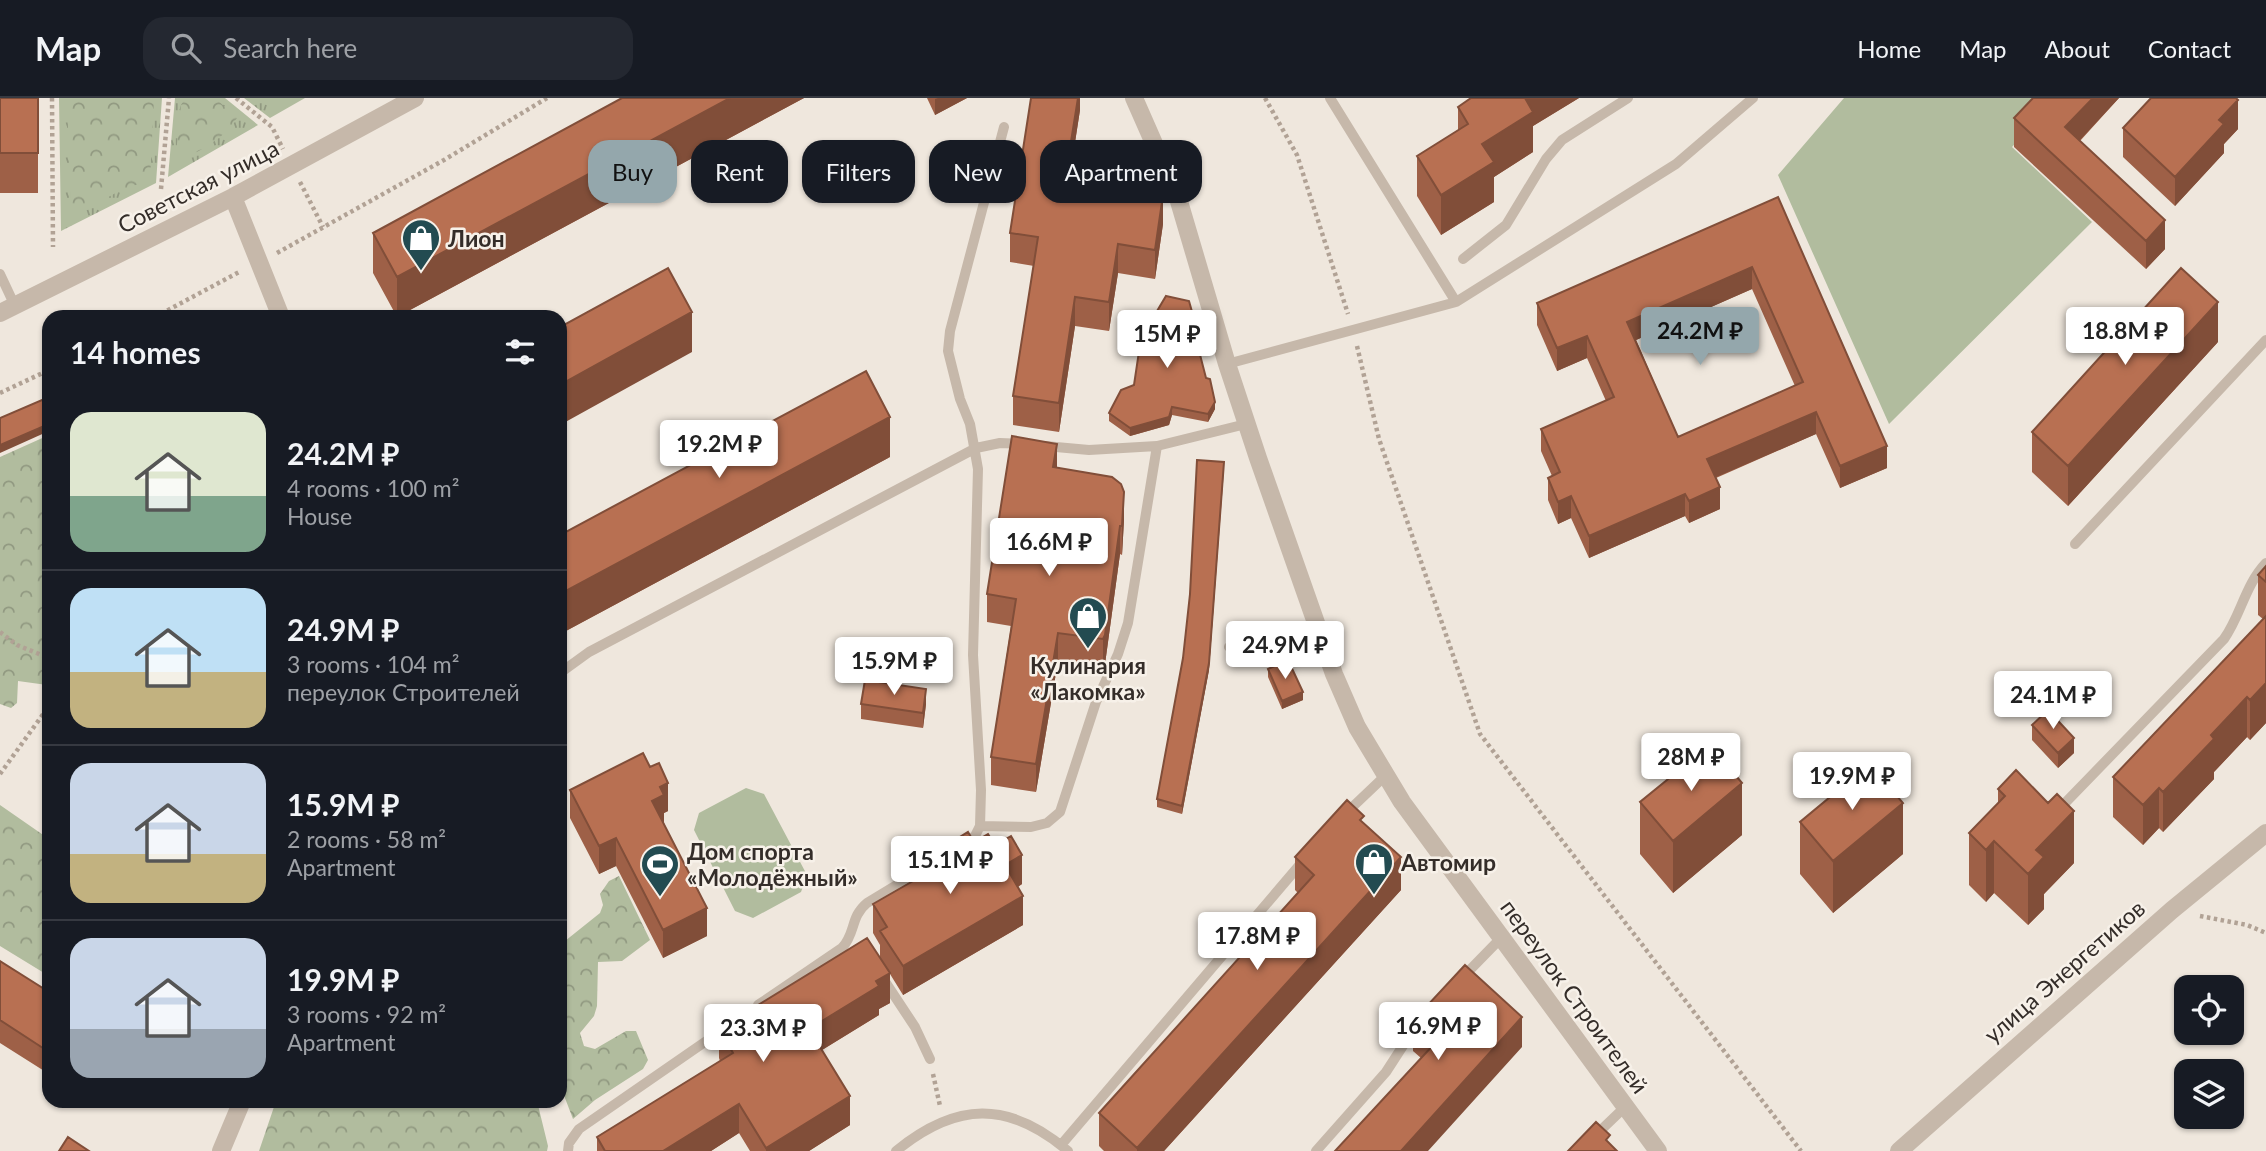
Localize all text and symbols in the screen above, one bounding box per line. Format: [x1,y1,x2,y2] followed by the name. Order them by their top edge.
[143,17,633,80] search box
[35,28,101,68] text: Map
[167,29,205,67] icon: search
[223,32,357,64] text: Search here
[1857,34,1921,63] text: Home
[1959,34,2007,63] text: Map
[2045,34,2110,63] text: About
[2148,34,2231,63] text: Contact
[113,133,283,239] street label: Советская улица
[588,140,677,203] chip: Buy
[691,140,788,203] chip: Rent
[802,140,915,203] chip: Filters
[929,140,1026,203] chip: New
[1040,140,1202,203] chip: Apartment
[400,217,442,272] shop icon: Лион
[447,224,505,252] place label: Лион
[1635,308,1765,367] pin: 24.2M ₽
[2060,308,2190,367] pin: 18.8M ₽
[1118,310,1216,370] pin: 15M ₽
[1657,316,1743,344] text: 24.2M ₽
[2082,316,2168,344] text: 18.8M ₽
[1133,319,1201,347] text: 15M ₽
[501,333,539,371] icon: filters
[70,334,201,370] text: 14 homes
[654,420,784,480] pin: 19.2M ₽
[676,429,762,457] text: 19.2M ₽
[287,435,399,471] text: 24.2M ₽
[126,440,210,524] icon: home
[287,474,459,502] text: 4 rooms · 100 m²
[287,502,352,530] text: House
[984,518,1114,578] pin: 16.6M ₽
[1006,527,1092,555] text: 16.6M ₽
[1067,595,1109,650] shop icon: Кулинария «Лакомка»
[287,611,399,647] text: 24.9M ₽
[126,616,210,700] icon: home
[1220,622,1350,681] pin: 24.9M ₽
[1242,630,1328,658] text: 24.9M ₽
[829,638,959,697] pin: 15.9M ₽
[851,646,937,674] text: 15.9M ₽
[287,650,459,678] text: 3 rooms · 104 m²
[1030,651,1146,705] place label: Кулинария «Лакомка»
[1988,672,2118,731] pin: 24.1M ₽
[287,678,520,706] text: переулок Строителей
[2010,680,2096,708] text: 24.1M ₽
[1642,734,1740,793] pin: 28M ₽
[1657,742,1725,770] text: 28M ₽
[1787,752,1917,812] pin: 19.9M ₽
[1809,761,1895,789] text: 19.9M ₽
[287,786,399,822] text: 15.9M ₽
[126,791,210,875] icon: home
[287,825,446,853] text: 2 rooms · 58 m²
[885,836,1015,896] pin: 15.1M ₽
[687,837,858,891] place label: Дом спорта «Молодёжный»
[1353,841,1395,896] shop icon: Автомир
[639,843,681,898] sports icon: Дом спорта «Молодёжный»
[907,845,993,873] text: 15.1M ₽
[1400,848,1496,876] place label: Автомир
[287,853,395,881] text: Apartment
[1495,894,1655,1098] street label: переулок Строителей
[1978,894,2150,1048] street label: улица Энергетиков
[1192,912,1322,972] pin: 17.8M ₽
[1214,921,1300,949] text: 17.8M ₽
[287,961,399,997] text: 19.9M ₽
[126,966,210,1050] icon: home
[2174,975,2244,1129] map controls
[2174,975,2244,1045] button: locate
[287,1000,446,1028] text: 3 rooms · 92 m²
[1373,1002,1503,1062] pin: 16.9M ₽
[698,1004,828,1064] pin: 23.3M ₽
[1395,1011,1481,1039] text: 16.9M ₽
[720,1013,806,1041] text: 23.3M ₽
[287,1028,395,1056] text: Apartment
[2174,1059,2244,1129] button: layers

